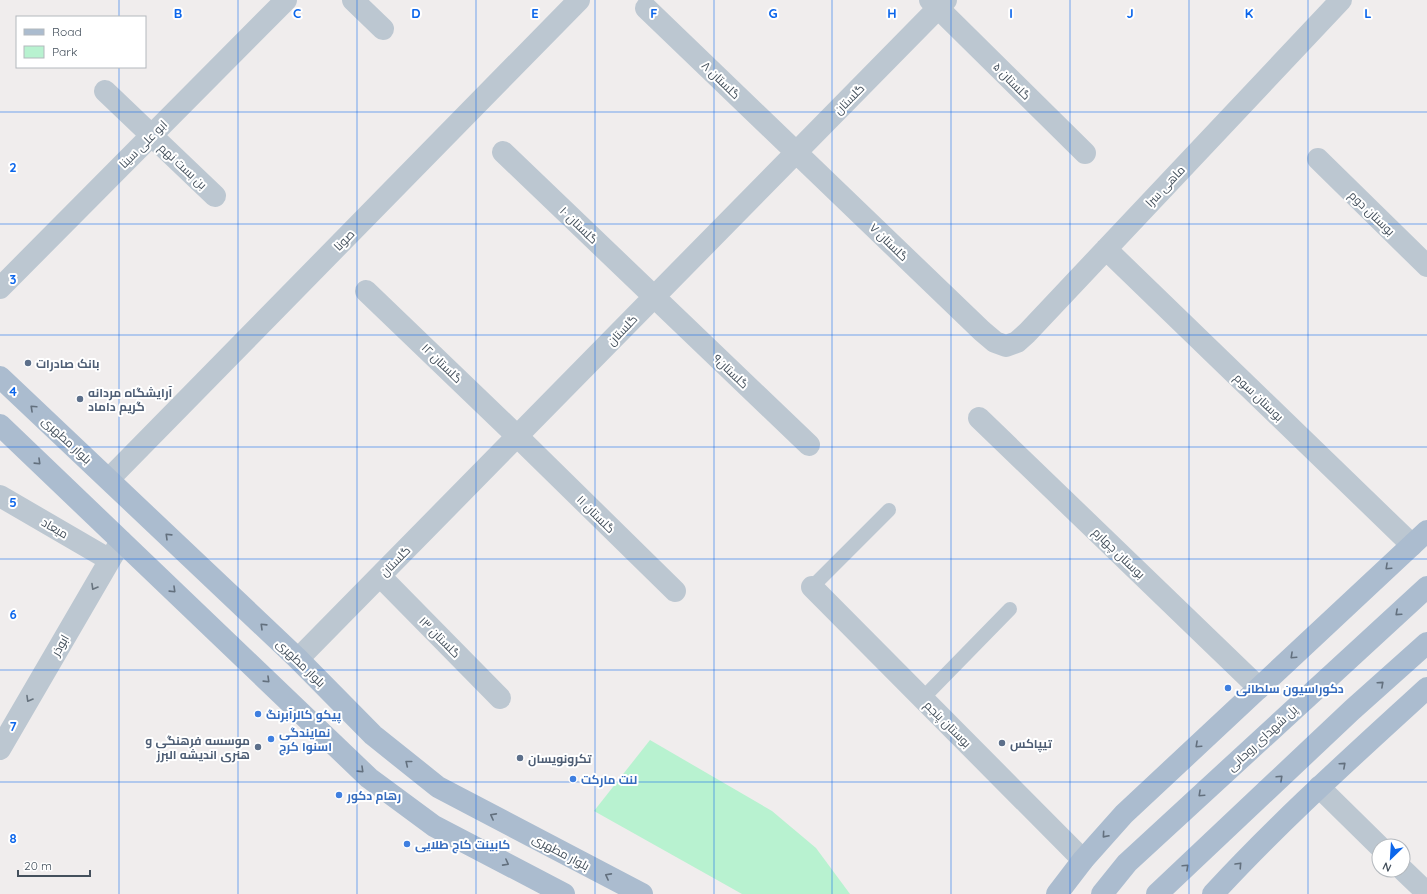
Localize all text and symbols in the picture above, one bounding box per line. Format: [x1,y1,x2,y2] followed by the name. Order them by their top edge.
[174,5,182,21] text: B
[293,5,301,21] text: C
[411,5,421,21] text: D
[531,5,539,21] text: E
[650,5,658,21] text: F
[768,5,778,21] text: G
[887,5,897,21] text: H
[1009,5,1013,21] text: I
[1126,5,1134,21] text: J
[1245,5,1254,21] text: K
[1364,5,1372,21] text: L
[16,16,146,68] legend
[52,24,82,39] text: Road
[52,44,77,59] text: Park
[699,58,743,102] street label: گلستان ۸
[990,59,1034,103] street label: گلستان ۵
[831,81,867,117] street label: گلستان
[116,117,170,171] street label: ابو علی سینا
[155,140,210,193] street label: بن بست نهم
[9,159,17,175] text: 2
[1142,162,1188,210] street label: ماهی سرا
[1345,187,1398,239] street label: بوستان دوم
[557,203,601,247] street label: گلستان ۱۰
[867,220,911,264] street label: گلستان ۷
[330,226,358,254] street label: صونا
[10,271,17,287] text: 3
[604,311,640,349] street label: گلستان
[419,340,465,386] street label: گلستان ۱۲
[710,351,752,391] street label: گلستان۹
[36,356,100,372] place label: بانک صادرات
[23,358,33,368] marker: بانک صادرات
[1231,370,1287,425] street label: بوستان سوم
[9,383,17,399] text: 4
[88,385,173,415] place label: آرایشگاه مردانه گریم داماد
[75,394,85,404] marker: آرایشگاه مردانه گریم داماد
[30,406,38,413] one-way arrow
[39,413,95,467] street label: بلوار مطهری
[33,457,41,465] one-way arrow
[574,492,618,536] street label: گلستان ۱۱
[9,494,17,510] text: 5
[39,514,71,542] street label: میعاد
[1088,524,1148,583] street label: بوستان چهارم
[166,534,173,541] one-way arrow
[377,543,413,579] street label: گلستان
[1385,562,1393,570] one-way arrow
[92,583,99,590] one-way arrow
[168,585,176,593] one-way arrow
[9,606,17,622] text: 6
[1395,608,1403,616] one-way arrow
[416,613,464,661] street label: گلستان ۱۳
[260,623,268,631] one-way arrow
[47,632,72,659] street label: ابوذر
[273,636,329,690] street label: بلوار مطهری
[1290,651,1298,659] one-way arrow
[262,675,270,683] one-way arrow
[1236,681,1344,697] place label: دکوراسیون سلطانی
[1376,681,1384,689] one-way arrow
[1223,683,1233,693] marker: دکوراسیون سلطانی
[26,695,34,702] one-way arrow
[920,697,975,752] street label: بوستان پنجم
[1224,701,1302,776] street label: پل شهدای روحانی
[266,707,342,724] place label: پیکو کالرآبرنگ
[253,709,263,719] marker: پیکو کالرآبرنگ
[9,718,17,734] text: 7
[279,725,332,756] place label: نمایندگی اسنوا کرج
[145,733,250,763] place label: موسسه فرهنگی و هنری اندیشه البرز
[266,734,276,744] marker: نمایندگی اسنوا کرج
[1010,736,1052,753] place label: تیپاکس
[997,738,1007,748] marker: تیپاکس
[1195,740,1203,747] one-way arrow
[253,742,263,752] marker: موسسه فرهنگی و هنری اندیشه البرز
[528,751,592,767] place label: تکرونویسان
[515,753,525,763] marker: تکرونویسان
[405,760,413,767] one-way arrow
[1338,763,1346,770] one-way arrow
[356,765,364,773] one-way arrow
[581,772,637,788] place label: لنت مارکت
[568,774,578,784] marker: لنت مارکت
[1275,775,1283,783] one-way arrow
[346,788,401,804] place label: رهام دکور
[1198,789,1206,797] one-way arrow
[334,790,344,800] marker: رهام دکور
[489,813,497,820] one-way arrow
[9,830,17,846] text: 8
[530,831,592,873] street label: بلوار مطهری
[1103,831,1110,838] one-way arrow
[415,837,510,854] place label: کابینت کاج طلایی
[1371,838,1411,878] north arrow
[402,839,412,849] marker: کابینت کاج طلایی
[18,852,90,878] scale bar
[24,858,52,873] text: 20 m
[502,859,509,866] one-way arrow
[1380,859,1393,875] text: N
[1235,862,1242,870] one-way arrow
[1181,864,1189,872] one-way arrow
[604,873,612,881] one-way arrow

